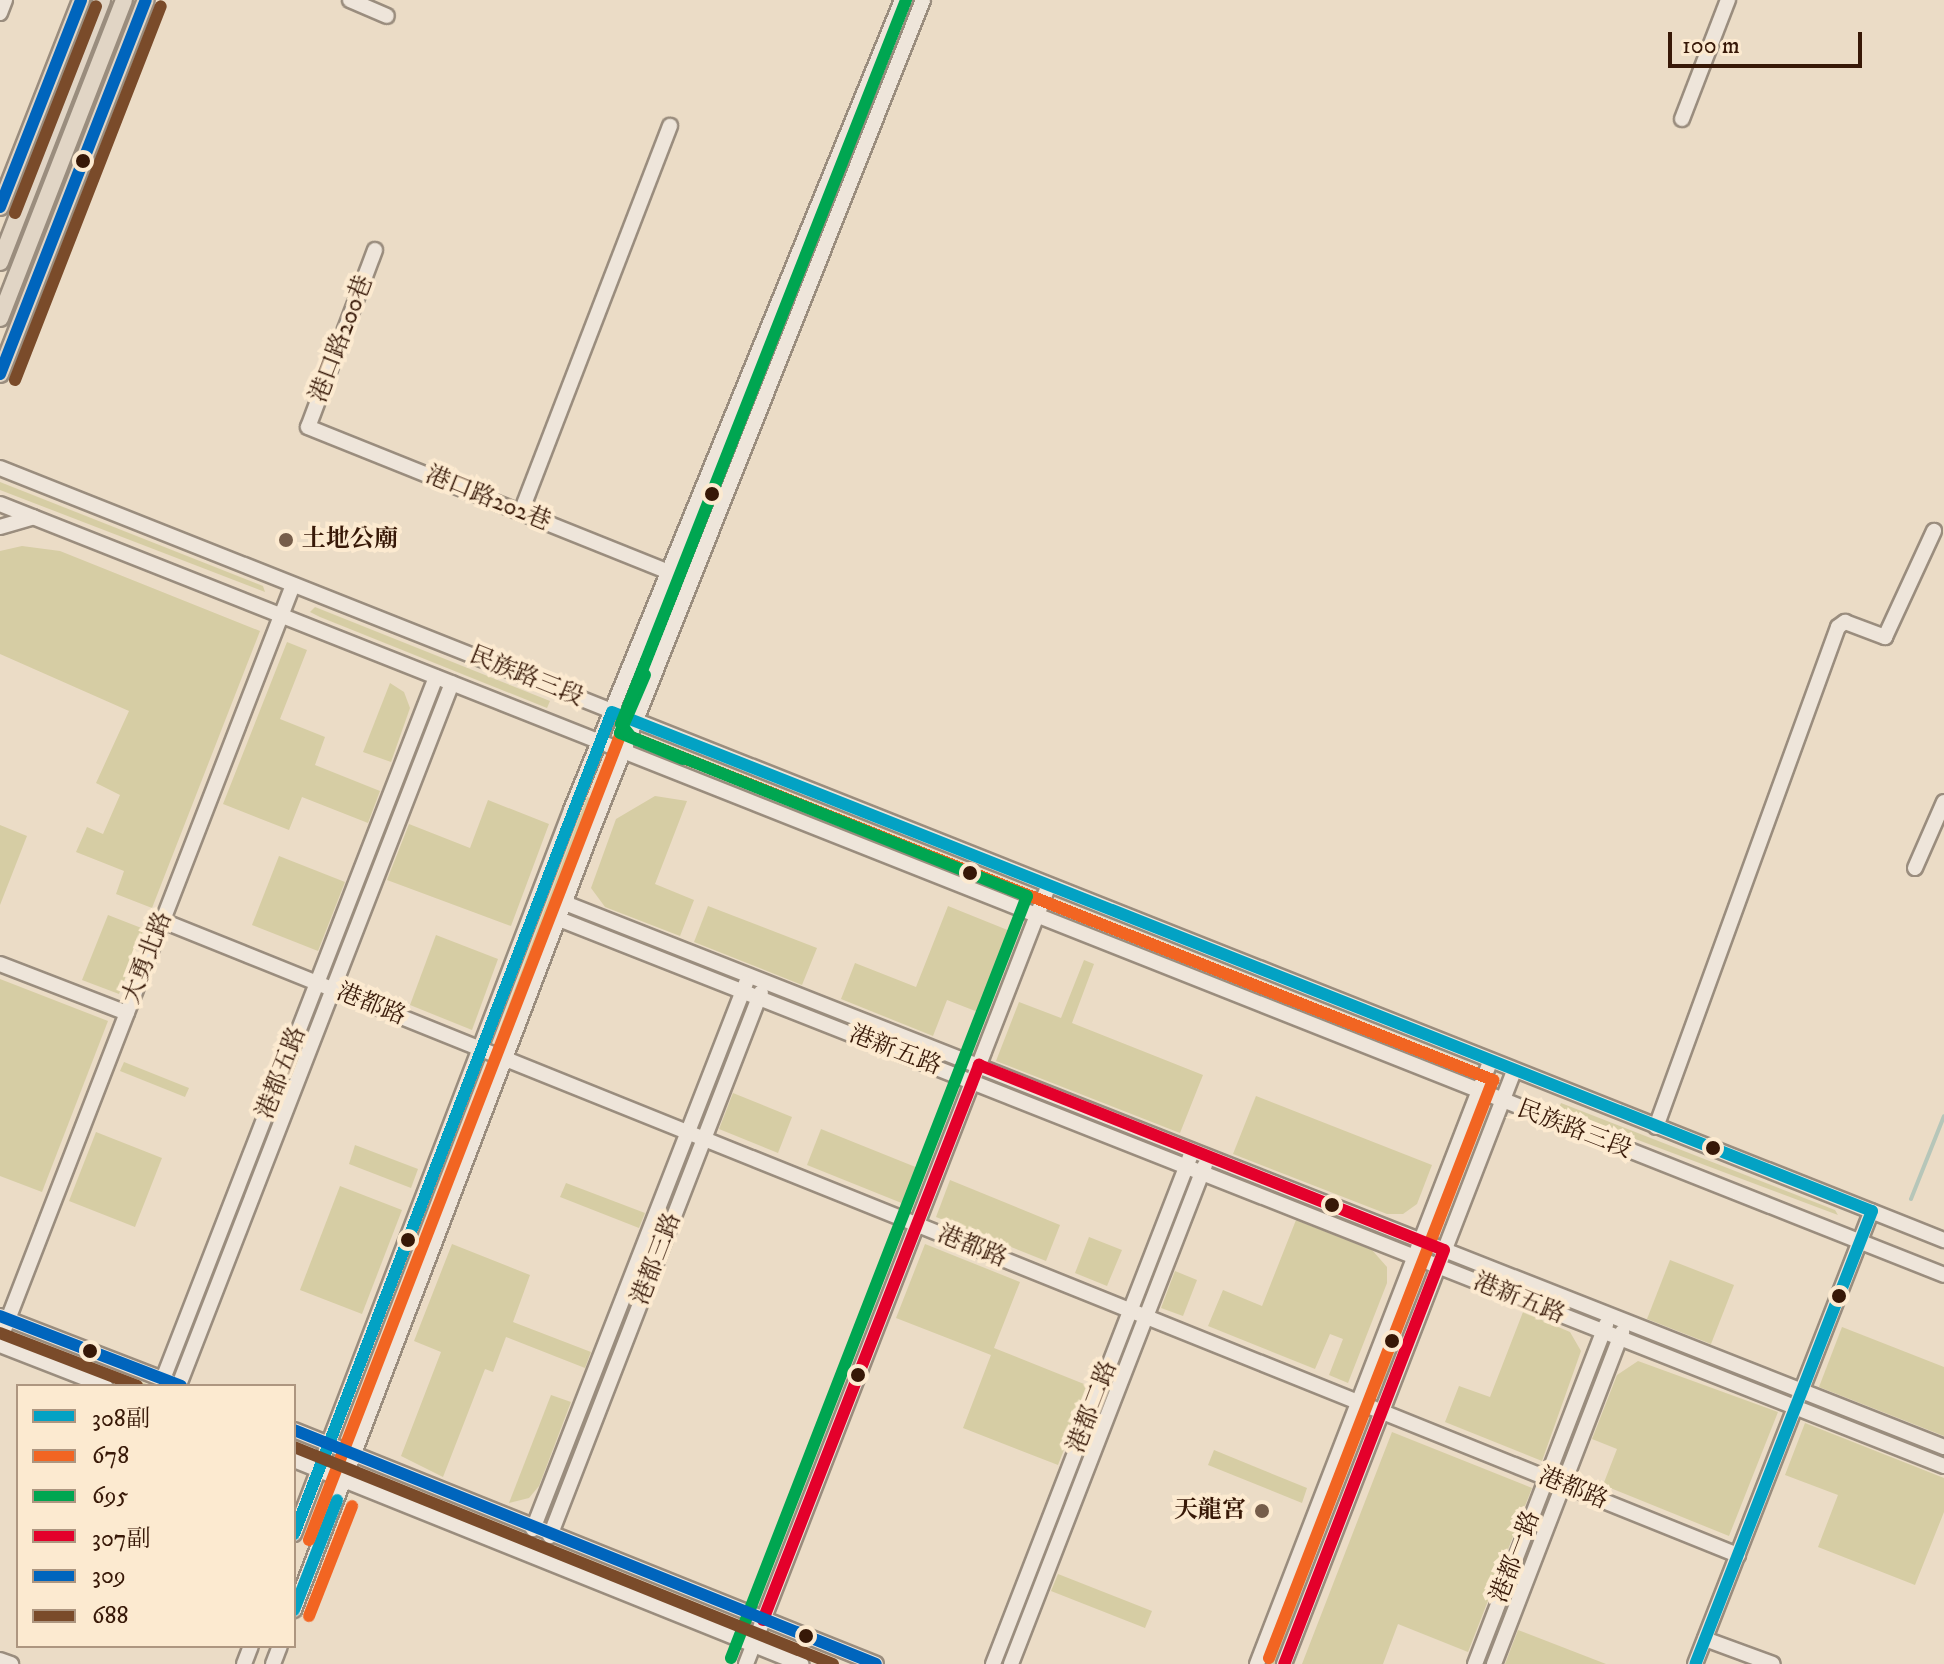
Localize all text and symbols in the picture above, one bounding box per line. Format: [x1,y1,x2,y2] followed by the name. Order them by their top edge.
[1672,16,1866,66] scale bar
[1682,31,1740,61] text: 100 m
[75,153,91,169] unlabelled marker
[305,271,379,407] street label: 港口路200巷
[421,461,555,537] street label: 港口路202巷
[704,486,720,502] unlabelled marker
[302,526,398,554] place label: 土地公廟
[277,531,295,549] marker: 土地公廟
[465,641,587,713] street label: 民族路三段
[962,865,978,881] unlabelled marker
[117,908,179,1008] street label: 大勇北路
[332,978,410,1032] street label: 港都路
[845,1020,945,1082] street label: 港新五路
[251,1023,313,1123] street label: 港都五路
[1513,1095,1635,1165] street label: 民族路三段
[1705,1140,1721,1156] unlabelled marker
[1324,1197,1340,1213] unlabelled marker
[626,1209,688,1309] street label: 港都三路
[933,1220,1011,1274] street label: 港都路
[400,1232,416,1248] unlabelled marker
[1469,1268,1569,1330] street label: 港新五路
[1831,1288,1847,1304] unlabelled marker
[1384,1333,1400,1349] unlabelled marker
[82,1343,98,1359] unlabelled marker
[1062,1357,1124,1457] street label: 港都二路
[850,1367,866,1383] unlabelled marker
[16,1384,296,1648] legend
[92,1404,150,1434] text: 308副
[92,1441,129,1471] text: 678
[1534,1462,1612,1516] street label: 港都路
[92,1481,128,1511] text: 695
[1174,1497,1246,1525] place label: 天龍宮
[1253,1502,1271,1520] marker: 天龍宮
[1485,1507,1547,1607] street label: 港都一路
[92,1524,151,1554] text: 307副
[92,1561,126,1591] text: 309
[92,1601,129,1631] text: 688
[798,1628,814,1644] unlabelled marker

